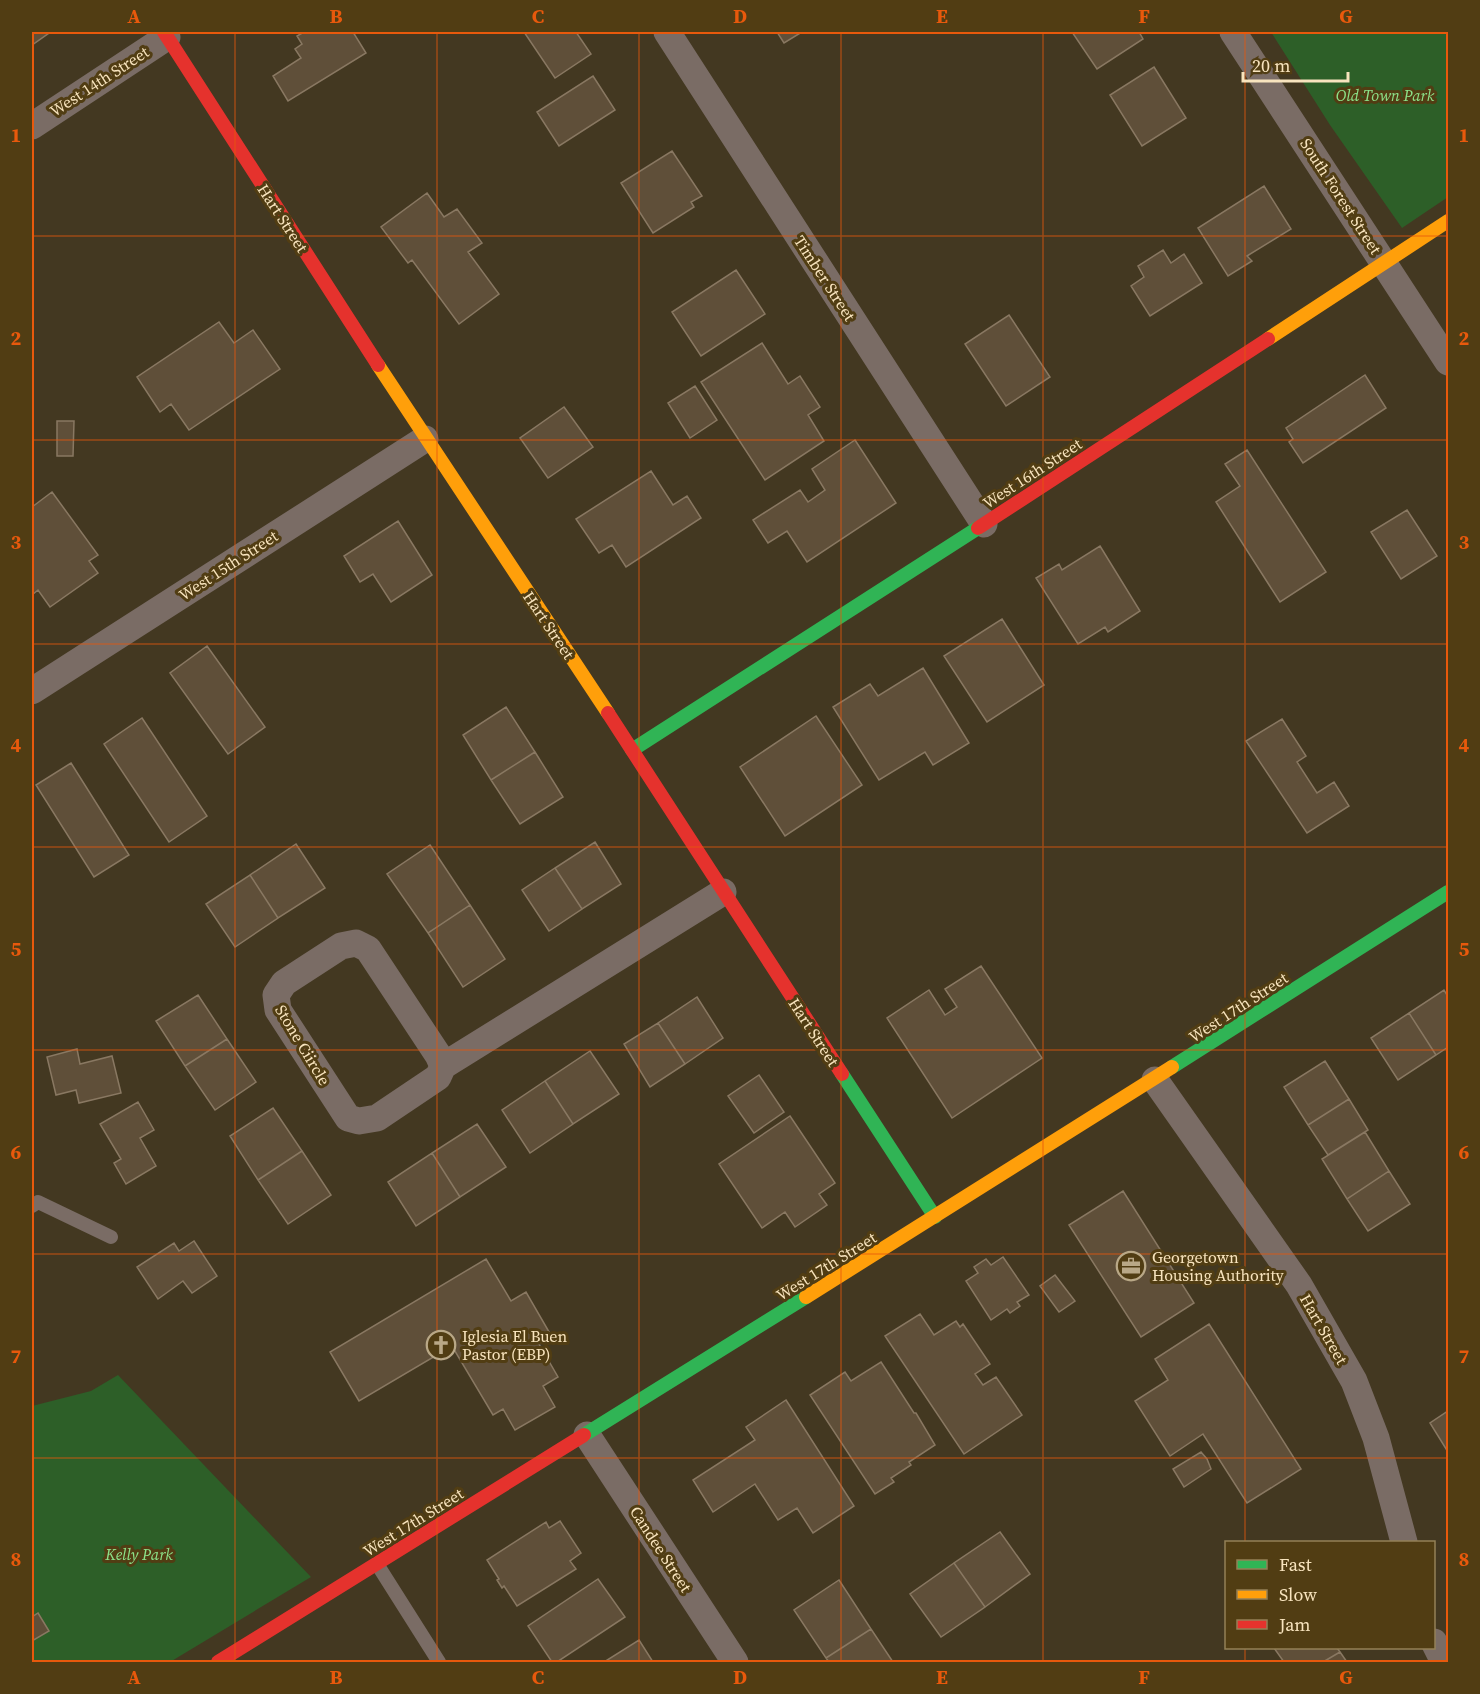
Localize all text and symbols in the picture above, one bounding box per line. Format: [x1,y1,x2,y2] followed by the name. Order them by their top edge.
[127,2,141,30] text: A
[329,2,343,30] text: B
[532,2,544,30] text: C
[733,2,747,30] text: D
[936,2,948,30] text: E
[1138,2,1150,30] text: F
[1339,2,1353,30] text: G
[45,40,154,121] street label: West 14th Street
[1243,45,1348,83] scale bar
[1252,53,1290,78] text: 20 m
[1336,84,1435,106] park label: Old Town Park
[11,121,21,149] text: 1
[1459,121,1469,149] text: 1
[1295,134,1387,259] street label: South Forest Street
[253,179,314,257] street label: Hart Street
[789,231,861,326] street label: Timber Street
[11,324,22,352] text: 2
[1459,324,1470,352] text: 2
[978,432,1087,513] street label: West 16th Street
[174,524,283,605] street label: West 15th Street
[11,528,22,556] text: 3
[1459,528,1470,556] text: 3
[518,587,580,664] street label: Hart Street
[11,731,22,759] text: 4
[1459,731,1470,759] text: 4
[11,935,22,963] text: 5
[1459,935,1470,963] text: 5
[1184,966,1293,1047] street label: West 17th Street
[784,993,845,1071] street label: Hart Street
[270,1001,336,1089] street label: Stone Ciircle
[11,1138,22,1166] text: 6
[1459,1138,1470,1166] text: 6
[772,1226,881,1306] street label: West 17th Street
[1152,1246,1285,1286] place label: Georgetown Housing Authority
[1115,1250,1147,1282] office icon: Georgetown Housing Authority
[1295,1290,1353,1369] street label: Hart Street
[462,1325,567,1365] place label: Iglesia El Buen Pastor (EBP)
[425,1329,457,1361] church icon: Iglesia El Buen Pastor (EBP)
[11,1342,22,1370] text: 7
[1459,1342,1470,1370] text: 7
[359,1482,468,1562] street label: West 17th Street
[625,1502,697,1597] street label: Candee Street
[1225,1541,1435,1649] legend
[104,1543,173,1565] park label: Kelly Park
[11,1545,21,1573] text: 8
[1459,1545,1469,1573] text: 8
[1279,1552,1312,1577] text: Fast
[1279,1582,1317,1607] text: Slow
[1278,1612,1311,1637] text: Jam
[127,1663,141,1691] text: A
[329,1663,343,1691] text: B
[532,1663,544,1691] text: C
[733,1663,747,1691] text: D
[936,1663,948,1691] text: E
[1138,1663,1150,1691] text: F
[1339,1663,1353,1691] text: G

